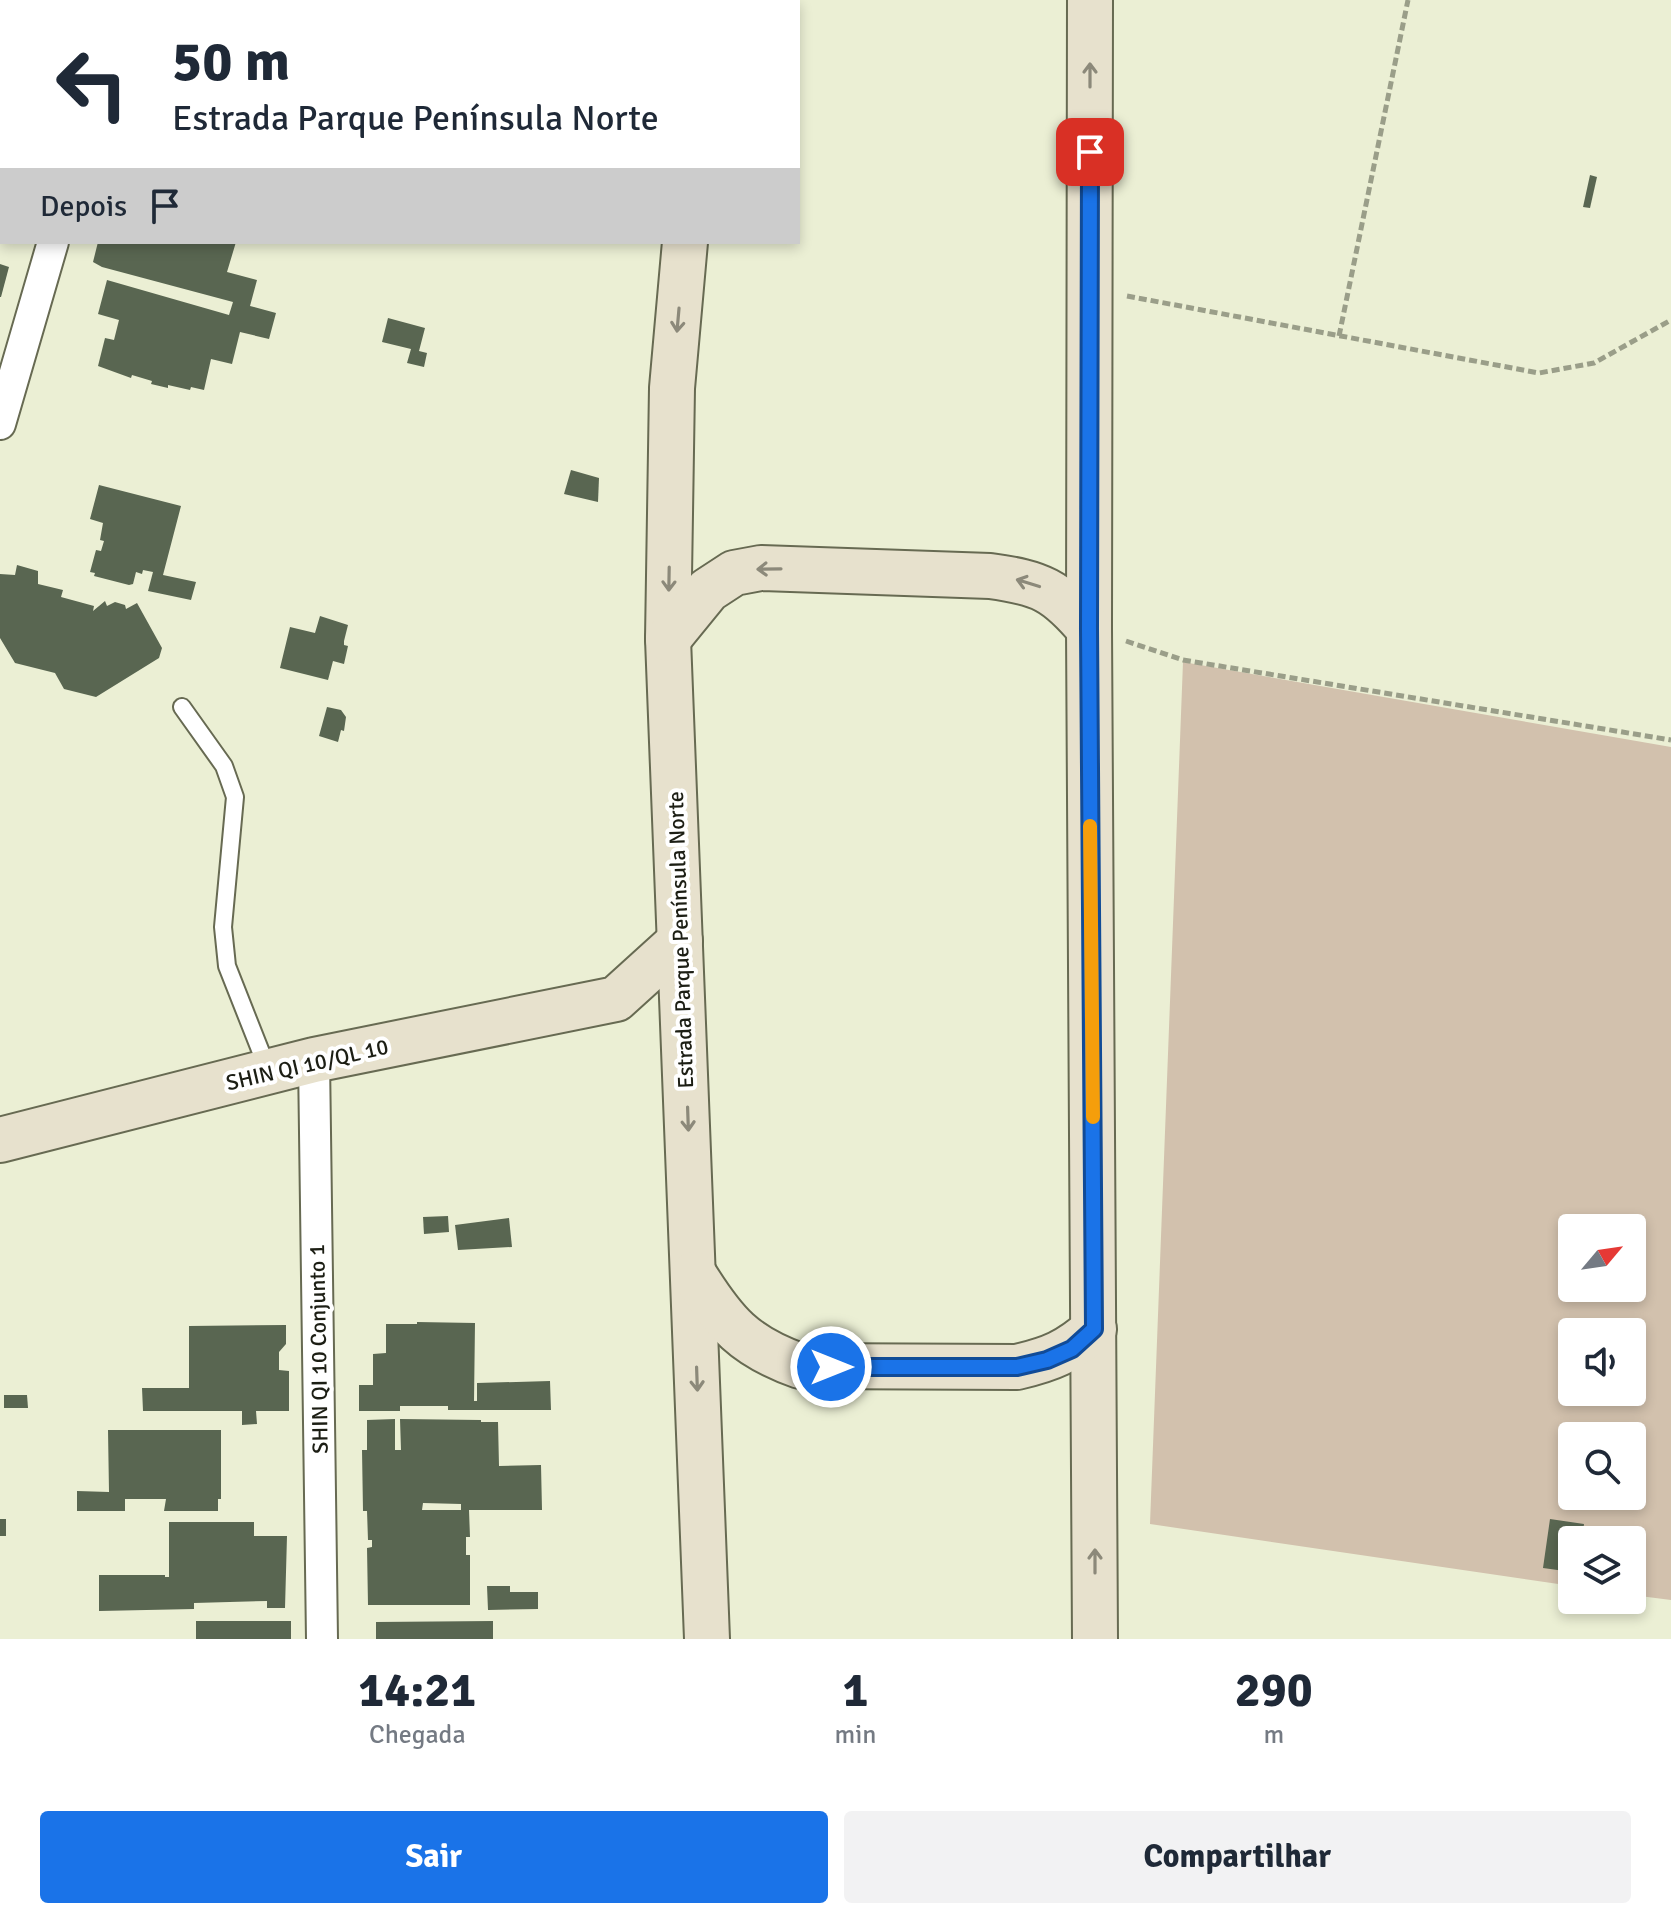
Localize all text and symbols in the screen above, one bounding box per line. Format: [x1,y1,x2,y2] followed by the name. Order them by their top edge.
[172,27,290,96] text: 50 m
[40,32,144,136] icon: left
[1082,62,1098,89] one-way arrow
[172,96,659,141] text: Estrada Parque Península Norte
[1056,118,1124,186] pin
[1068,130,1112,174] icon: arrive
[143,184,187,228] icon: arrive
[40,188,127,225] text: Depois
[670,306,685,333] one-way arrow
[756,561,783,577] one-way arrow
[661,565,677,592] one-way arrow
[1016,575,1041,589] one-way arrow
[662,791,699,1089] street label: Estrada Parque Península Norte
[223,1033,391,1096] street label: SHIN QI 10/QL 10
[680,1105,695,1132] one-way arrow
[1558,1214,1646,1302] north arrow
[1558,1214,1646,1614] map controls
[303,1244,334,1454] street label: SHIN QI 10 Conjunto 1
[1558,1318,1646,1406] button: sound
[789,1325,873,1409] position arrow
[690,1365,705,1392] one-way arrow
[1558,1422,1646,1510] button: search
[1558,1526,1646,1614] button: layers
[1087,1548,1103,1575] one-way arrow
[358,1661,476,1720] text: 14:21
[843,1661,868,1720] text: 1
[1235,1661,1313,1720] text: 290
[369,1719,466,1751] text: Chegada
[835,1719,877,1751] text: min
[1263,1719,1284,1751] text: m
[40,1811,828,1903] button: Sair
[844,1811,1631,1903] button: Compartilhar

